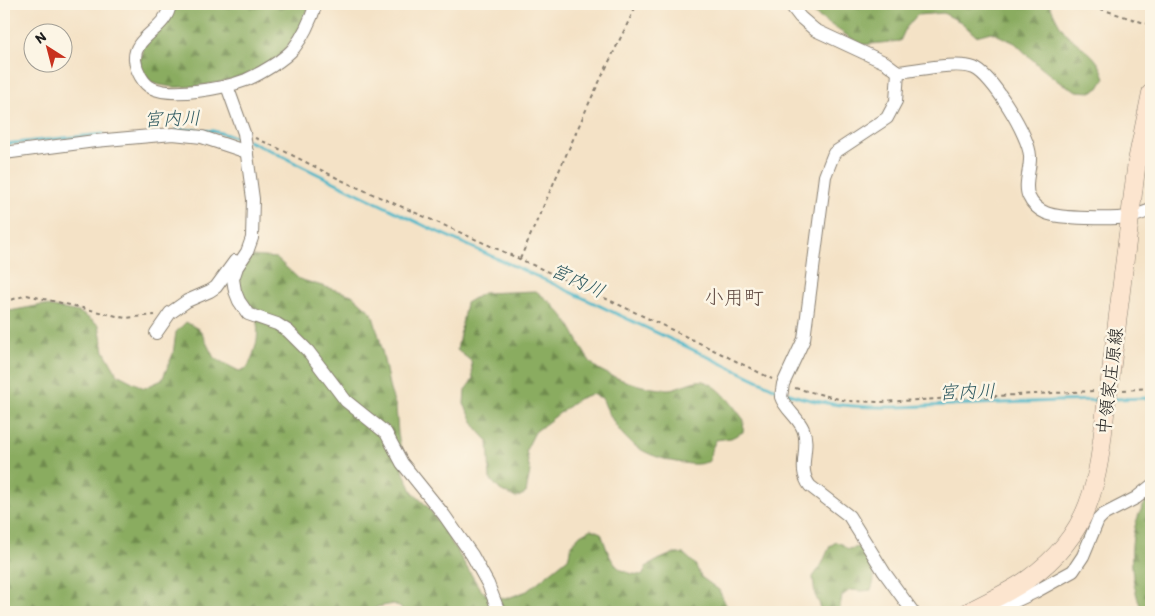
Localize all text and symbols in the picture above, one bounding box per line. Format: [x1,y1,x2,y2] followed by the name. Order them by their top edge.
[22,22,72,72] north arrow
[32,28,49,48] text: N
[143,106,201,131] water label: 宮内川
[547,258,608,303] water label: 宮内川
[704,285,764,309] district label: 小用町
[1093,326,1127,436] street label: 中領家庄原線
[938,379,996,404] water label: 宮内川

